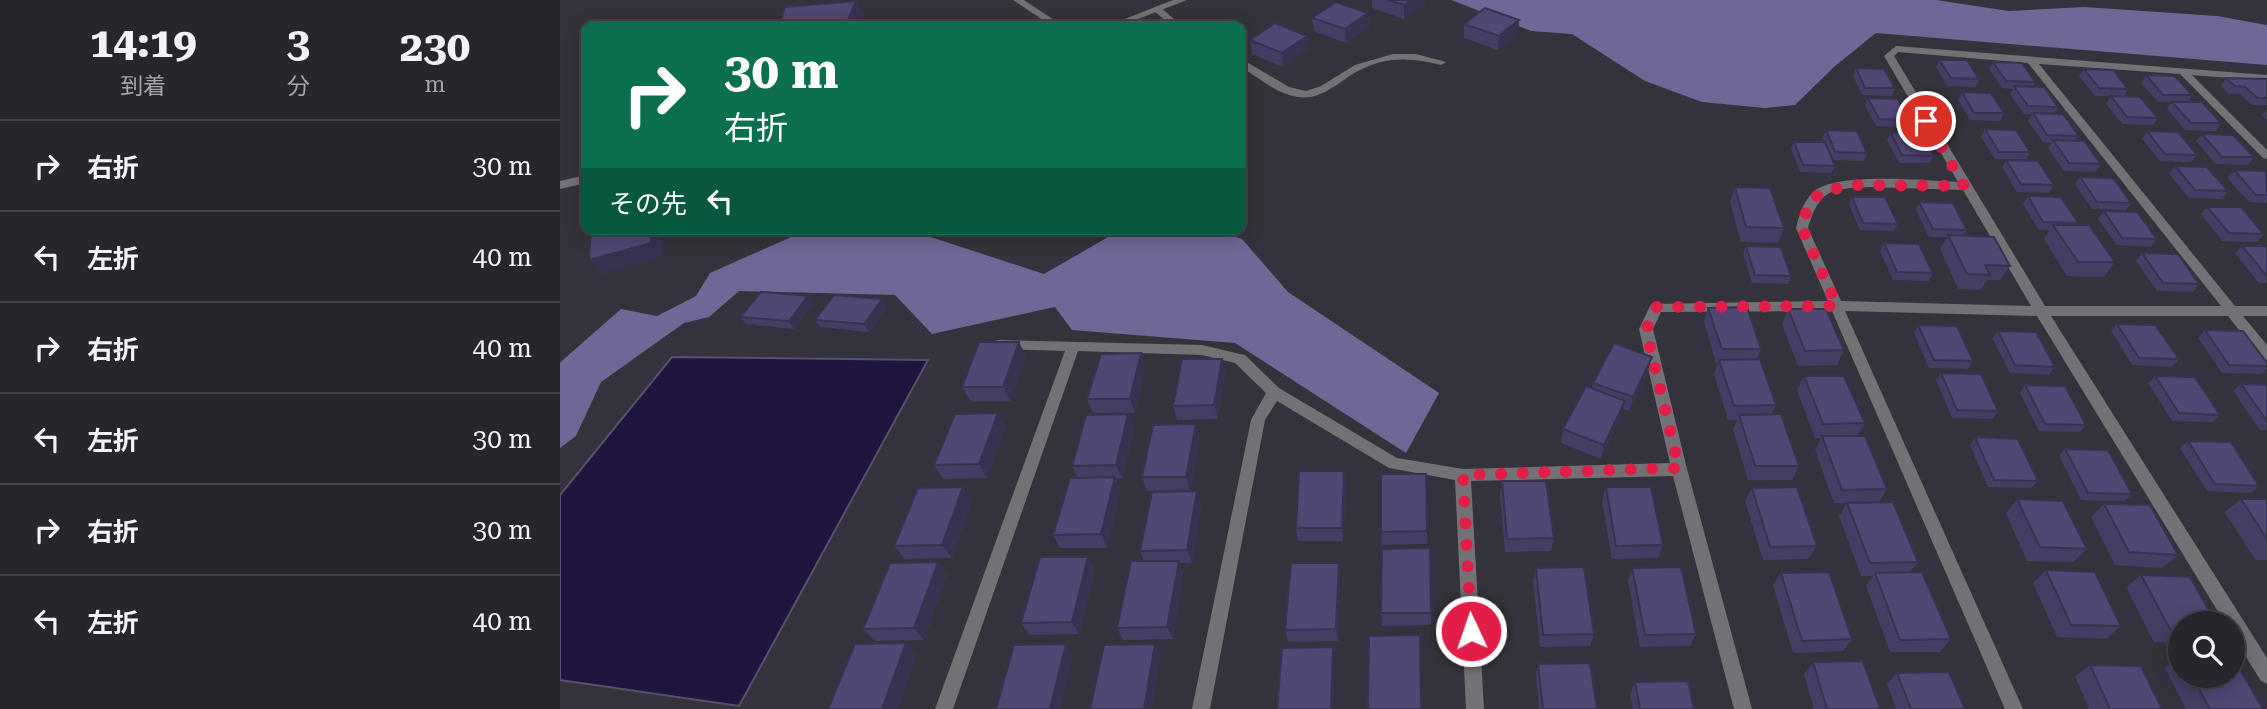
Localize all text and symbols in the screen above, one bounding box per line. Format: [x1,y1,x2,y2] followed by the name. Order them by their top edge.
[90,18,197,67] text: 14:19
[287,18,310,67] text: 3
[400,22,470,71] text: 230
[724,43,839,100] text: 30 m
[609,49,700,140] icon: right
[425,71,446,98] text: m
[120,73,166,100] text: 到着
[287,73,310,100] text: 分
[1896,91,1956,151] pin
[1907,102,1945,140] icon: arrive
[724,109,788,147] text: 右折
[28,147,66,185] icon: right
[473,151,532,181] text: 30 m
[87,153,139,183] text: 右折
[701,182,739,220] icon: left
[609,189,687,219] text: その先
[28,238,66,276] icon: left
[473,242,532,272] text: 40 m
[87,244,139,274] text: 左折
[28,329,66,367] icon: right
[473,333,532,363] text: 40 m
[87,335,139,365] text: 右折
[28,420,66,458] icon: left
[473,424,532,454] text: 30 m
[87,426,139,456] text: 左折
[28,511,66,549] icon: right
[473,515,532,545] text: 30 m
[87,517,139,547] text: 右折
[1434,594,1508,668] position arrow
[28,602,66,640] icon: left
[473,606,532,636] text: 40 m
[87,608,139,638] text: 左折
[2168,611,2245,688] map controls
[2168,611,2245,688] button: search

